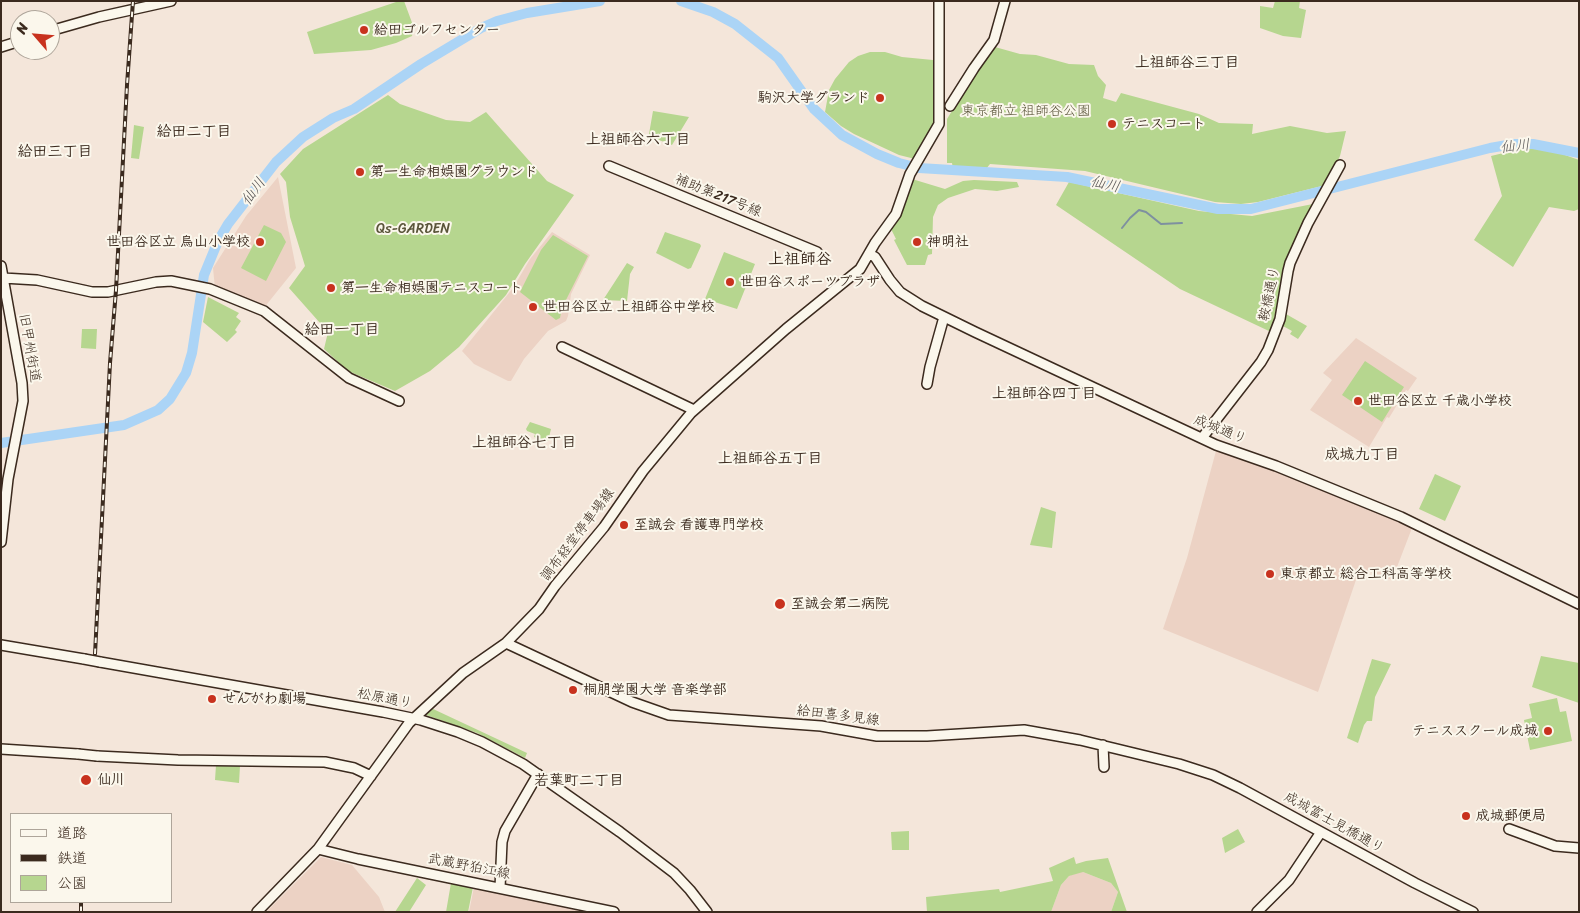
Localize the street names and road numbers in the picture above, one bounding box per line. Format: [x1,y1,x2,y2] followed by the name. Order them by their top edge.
[672,171,764,221] street label: 補助第217号線
[1256,265,1284,323] street label: 鞍橋通り
[15,312,43,384] street label: 旧甲州街道
[1191,412,1249,448] street label: 成城通り
[538,485,618,585] street label: 調布経堂停車場線
[356,685,414,713] street label: 松原通り
[795,703,881,729] street label: 給田喜多見線
[1281,789,1387,857] street label: 成城富士見橋通り
[426,851,512,883] street label: 武蔵野狛江線

